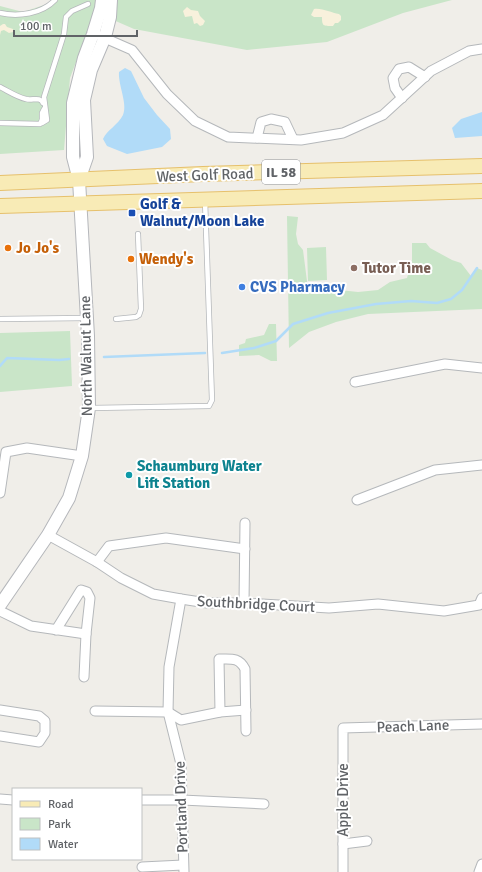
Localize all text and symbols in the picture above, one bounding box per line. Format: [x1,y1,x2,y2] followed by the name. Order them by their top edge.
[14,12,137,38] scale bar
[20,19,52,34] text: 100 m
[262,160,300,184] road number: IL 58
[156,164,254,186] street label: West Golf Road
[140,195,264,230] place label: Golf & Walnut/Moon Lake
[127,208,137,218] marker: Golf & Walnut/Moon Lake
[16,239,60,257] place label: Jo Jo's
[3,243,13,253] marker: Jo Jo's
[139,250,194,268] place label: Wendy's
[126,254,136,264] marker: Wendy's
[362,259,431,277] place label: Tutor Time
[349,263,359,273] marker: Tutor Time
[250,278,346,296] place label: CVS Pharmacy
[237,282,247,292] marker: CVS Pharmacy
[76,296,96,416] street label: North Walnut Lane
[137,457,262,492] place label: Schaumburg Water Lift Station
[124,470,134,480] marker: Schaumburg Water Lift Station
[197,592,315,616] street label: Southbridge Court
[376,716,450,736] street label: Peach Lane
[170,761,192,853] street label: Portland Drive
[334,763,352,837] street label: Apple Drive
[12,788,142,860] legend
[48,797,74,812] text: Road
[48,817,71,832] text: Park
[48,837,79,852] text: Water

